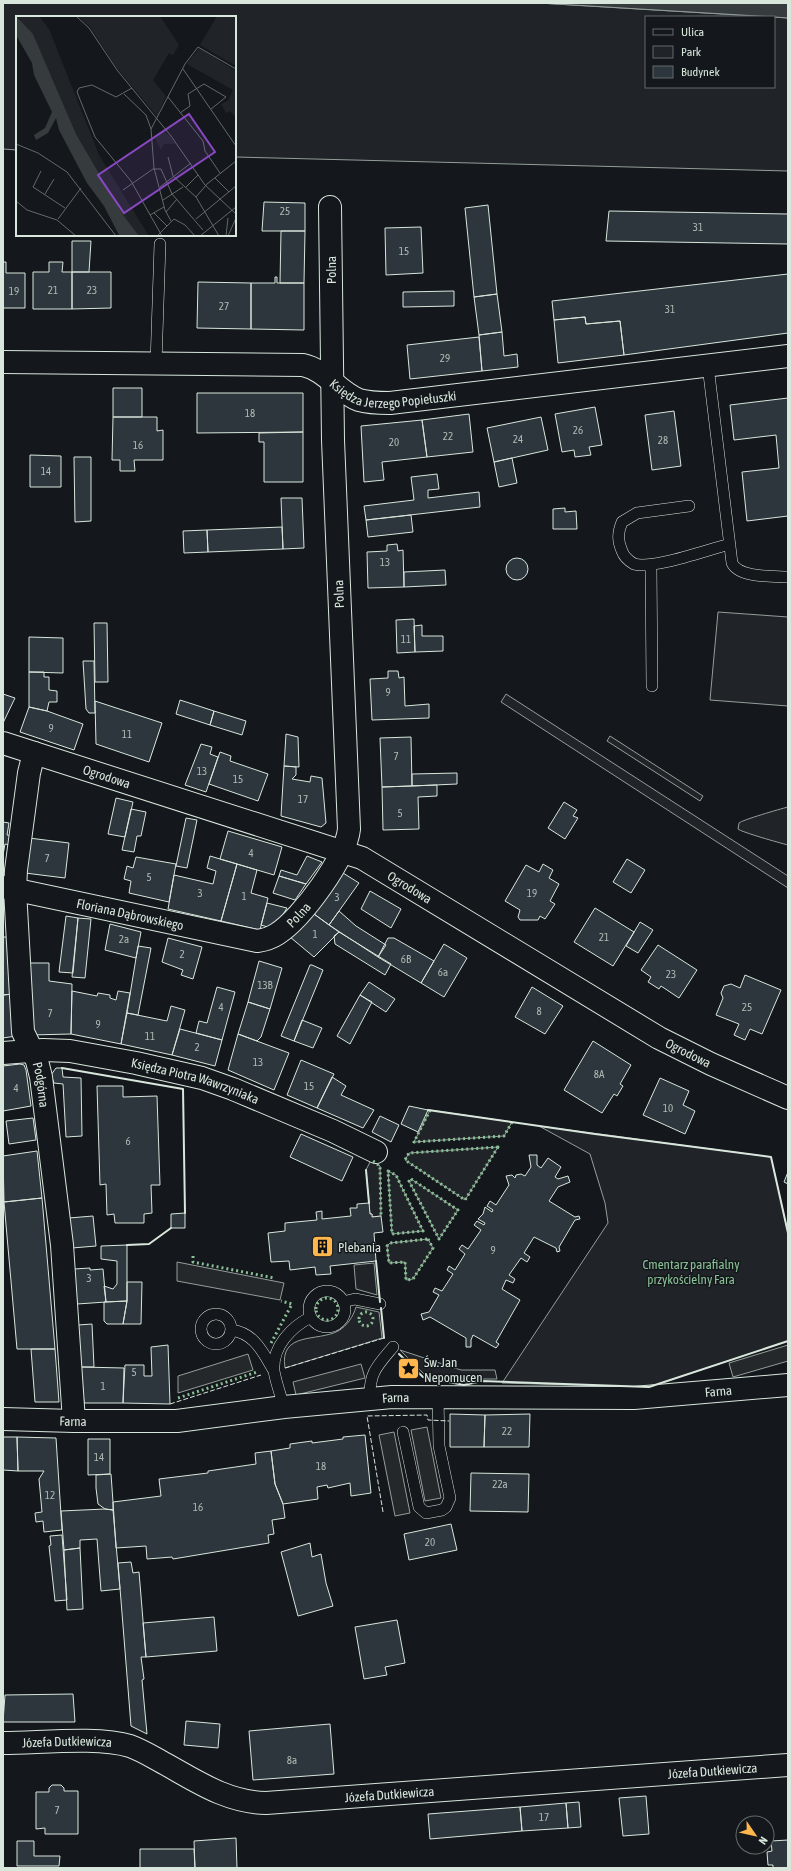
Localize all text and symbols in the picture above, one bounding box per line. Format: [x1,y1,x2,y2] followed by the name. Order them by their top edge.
[16,16,236,236] inset map
[645,16,775,88] legend
[681,25,704,39] text: Ulica
[681,45,702,59] text: Park
[681,65,720,79] text: Budynek
[280,205,290,217] house number: 25
[693,221,703,233] house number: 31
[399,245,409,257] house number: 15
[324,256,339,284] street label: Polna
[48,284,58,296] house number: 21
[87,284,97,296] house number: 23
[9,285,19,297] house number: 19
[219,300,229,312] house number: 27
[665,303,675,315] house number: 31
[440,352,450,364] house number: 29
[327,376,457,411] street label: Księdza Jerzego Popiełuszki
[245,407,255,419] house number: 18
[573,424,583,436] house number: 26
[443,430,453,442] house number: 22
[513,433,523,445] house number: 24
[658,434,668,446] house number: 28
[389,436,399,448] house number: 20
[133,439,143,451] house number: 16
[41,465,51,477] house number: 14
[380,556,390,568] house number: 13
[331,580,347,608] street label: Polna
[401,633,411,645] house number: 11
[385,686,391,698] house number: 9
[48,722,54,734] house number: 9
[122,728,132,740] house number: 11
[393,750,399,762] house number: 7
[81,762,132,791] street label: Ogrodowa
[197,765,207,777] house number: 13
[233,773,243,785] house number: 15
[298,793,308,805] house number: 17
[397,807,403,819] house number: 5
[248,847,254,859] house number: 4
[44,852,50,864] house number: 7
[385,868,435,906] street label: Ogrodowa
[146,871,152,883] house number: 5
[197,887,203,899] house number: 3
[527,887,537,899] house number: 19
[241,890,247,902] house number: 1
[334,891,340,903] house number: 3
[75,895,185,933] street label: Floriana Dąbrowskiego
[283,899,313,930] street label: Polna
[312,928,318,940] house number: 1
[599,931,609,943] house number: 21
[119,933,129,945] house number: 2a
[179,948,185,960] house number: 2
[401,953,412,965] house number: 6B
[438,966,448,978] house number: 6a
[666,968,676,980] house number: 23
[257,979,274,991] house number: 13B
[218,1001,224,1013] house number: 4
[742,1001,752,1013] house number: 25
[536,1005,542,1017] house number: 8
[47,1007,53,1019] house number: 7
[95,1018,101,1030] house number: 9
[145,1030,155,1042] house number: 11
[663,1035,714,1070] street label: Ogrodowa
[194,1041,200,1053] house number: 2
[130,1055,261,1107] street label: Księdza Piotra Wawrzyniaka
[253,1056,263,1068] house number: 13
[30,1060,52,1108] street label: Podgórna
[594,1068,605,1080] house number: 8A
[304,1080,314,1092] house number: 15
[13,1082,19,1094] house number: 4
[663,1102,673,1114] house number: 10
[125,1135,131,1147] house number: 6
[309,1234,335,1260] building icon: Plebania
[338,1240,381,1255] place label: Plebania
[490,1244,496,1256] house number: 9
[642,1257,740,1287] park label: Cmentarz parafialny przykościelny Fara
[86,1272,92,1284] house number: 3
[424,1355,483,1385] place label: Św. Jan Nepomucen
[395,1356,421,1382] place icon: Św. Jan Nepomucen
[131,1366,137,1378] house number: 5
[100,1380,106,1392] house number: 1
[704,1382,732,1400] street label: Farna
[381,1389,409,1405] street label: Farna
[59,1413,87,1429] street label: Farna
[502,1425,512,1437] house number: 22
[94,1451,104,1463] house number: 14
[316,1460,326,1472] house number: 18
[492,1478,508,1490] house number: 22a
[45,1489,55,1501] house number: 12
[193,1501,203,1513] house number: 16
[425,1536,435,1548] house number: 20
[22,1733,113,1750] street label: Józefa Dutkiewicza
[287,1754,297,1766] house number: 8a
[667,1760,758,1781] street label: Józefa Dutkiewicza
[344,1783,435,1805] street label: Józefa Dutkiewicza
[54,1804,60,1816] house number: 7
[539,1811,549,1823] house number: 17
[735,1815,775,1855] north arrow
[756,1835,770,1847] text: N

